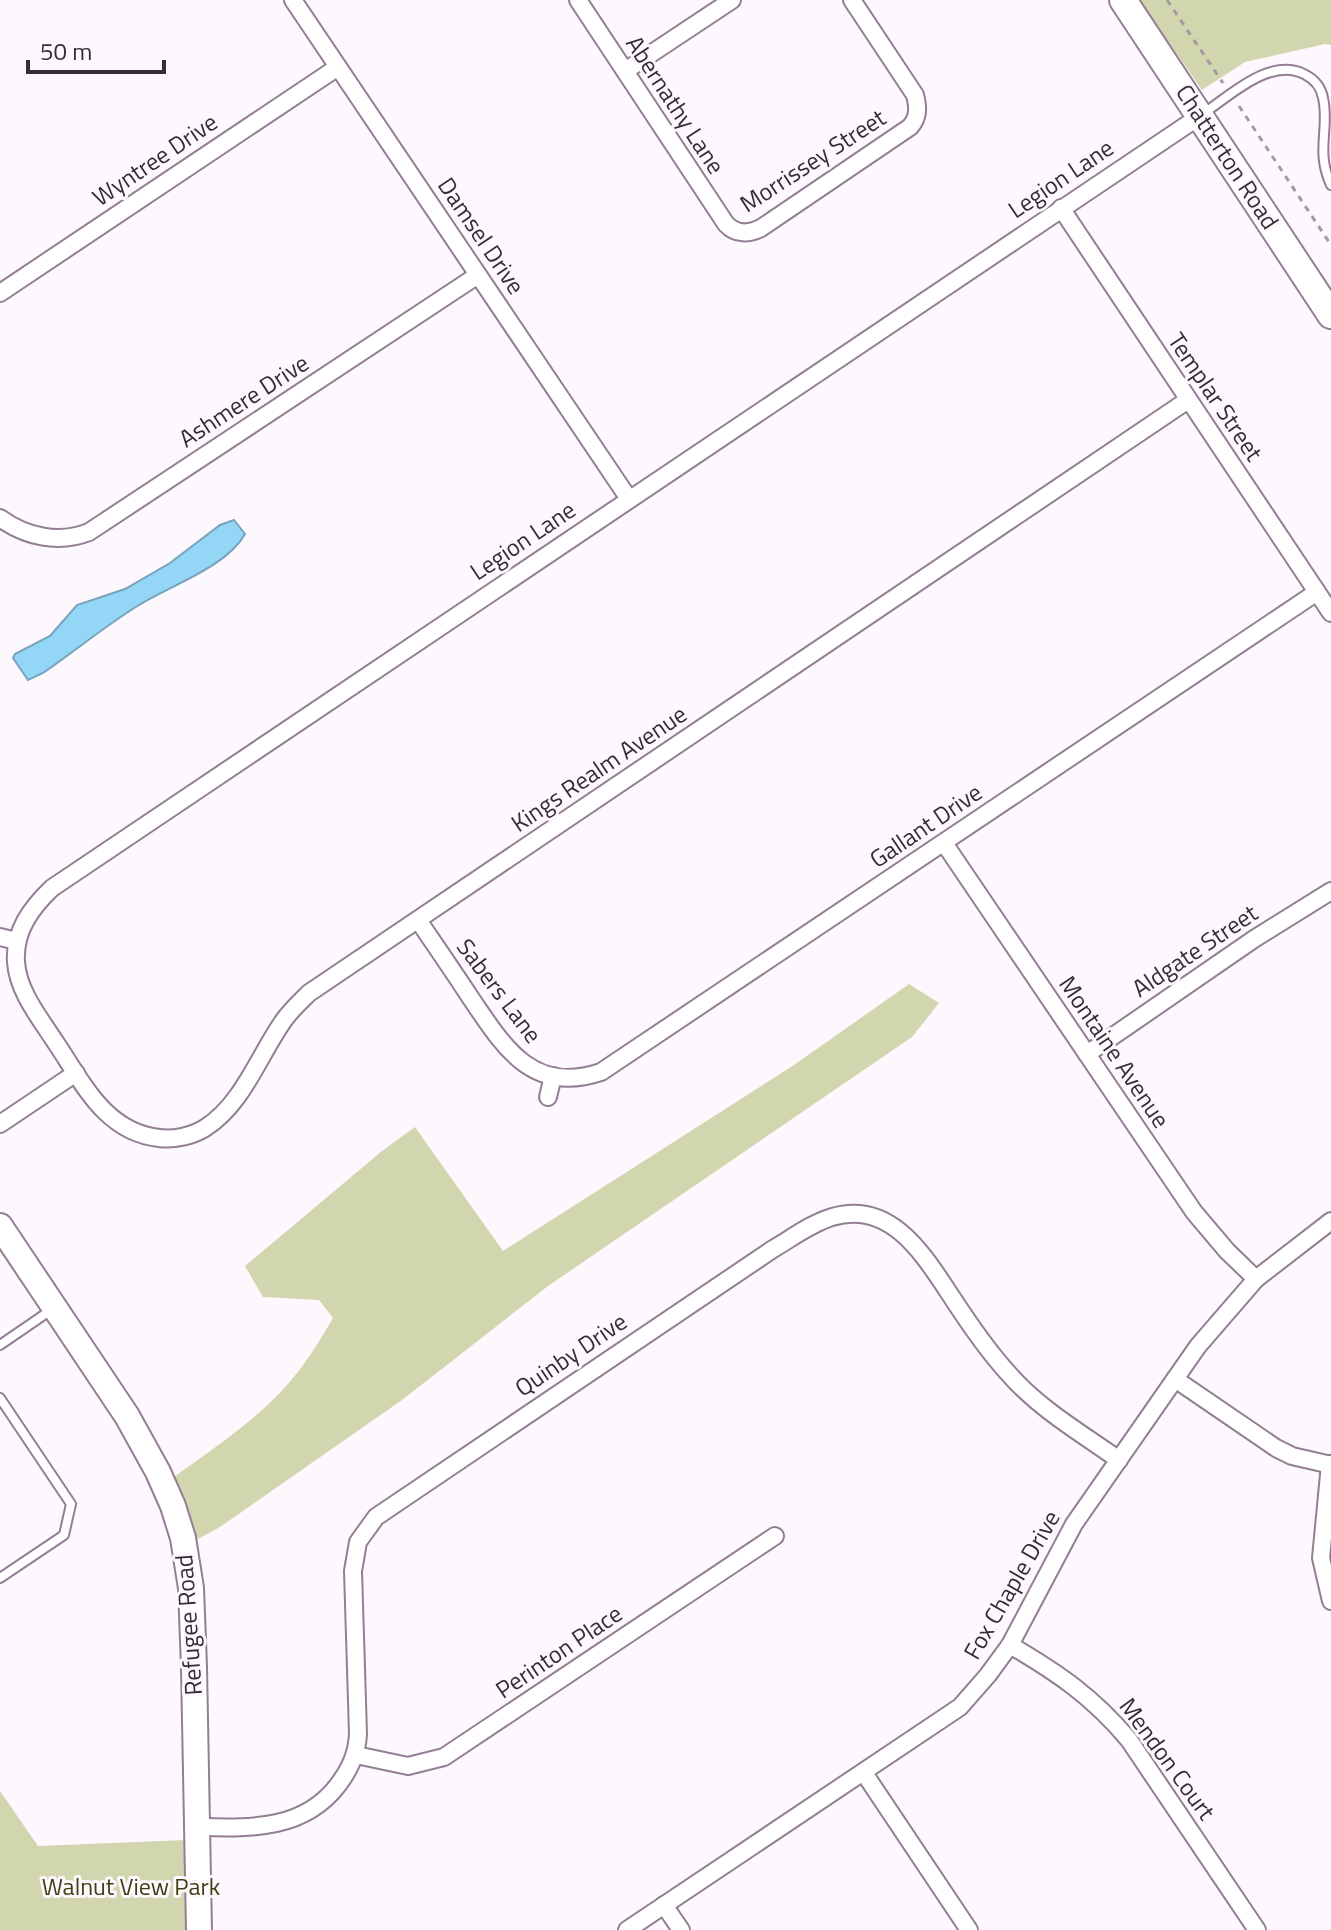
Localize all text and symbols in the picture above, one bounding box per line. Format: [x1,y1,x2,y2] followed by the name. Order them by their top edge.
[28,24,164,74] scale bar
[617,28,734,181] street label: Abernathy Lane
[40,33,92,69] text: 50 m
[1167,77,1288,236] street label: Chatterton Road
[732,99,893,221] street label: Morrissey Street
[85,104,224,214] street label: Wyntree Drive
[1000,130,1120,227] street label: Legion Lane
[429,170,534,301] street label: Damsel Drive
[1159,325,1273,468] street label: Templar Street
[171,345,316,456] street label: Ashmere Drive
[462,492,582,589] street label: Legion Lane
[503,696,694,840] street label: Kings Realm Avenue
[862,774,989,876] street label: Gallant Drive
[1124,894,1265,1006] street label: Aldgate Street
[448,930,551,1050] street label: Sabers Lane
[1051,968,1179,1135] street label: Montaine Avenue
[507,1303,634,1405] street label: Quinby Drive
[954,1503,1068,1666] street label: Fox Chaple Drive
[165,1553,211,1697] street label: Refugee Road
[488,1595,629,1707] street label: Perinton Place
[1111,1690,1225,1828] street label: Mendon Court
[42,1868,221,1904] park label: Walnut View Park

